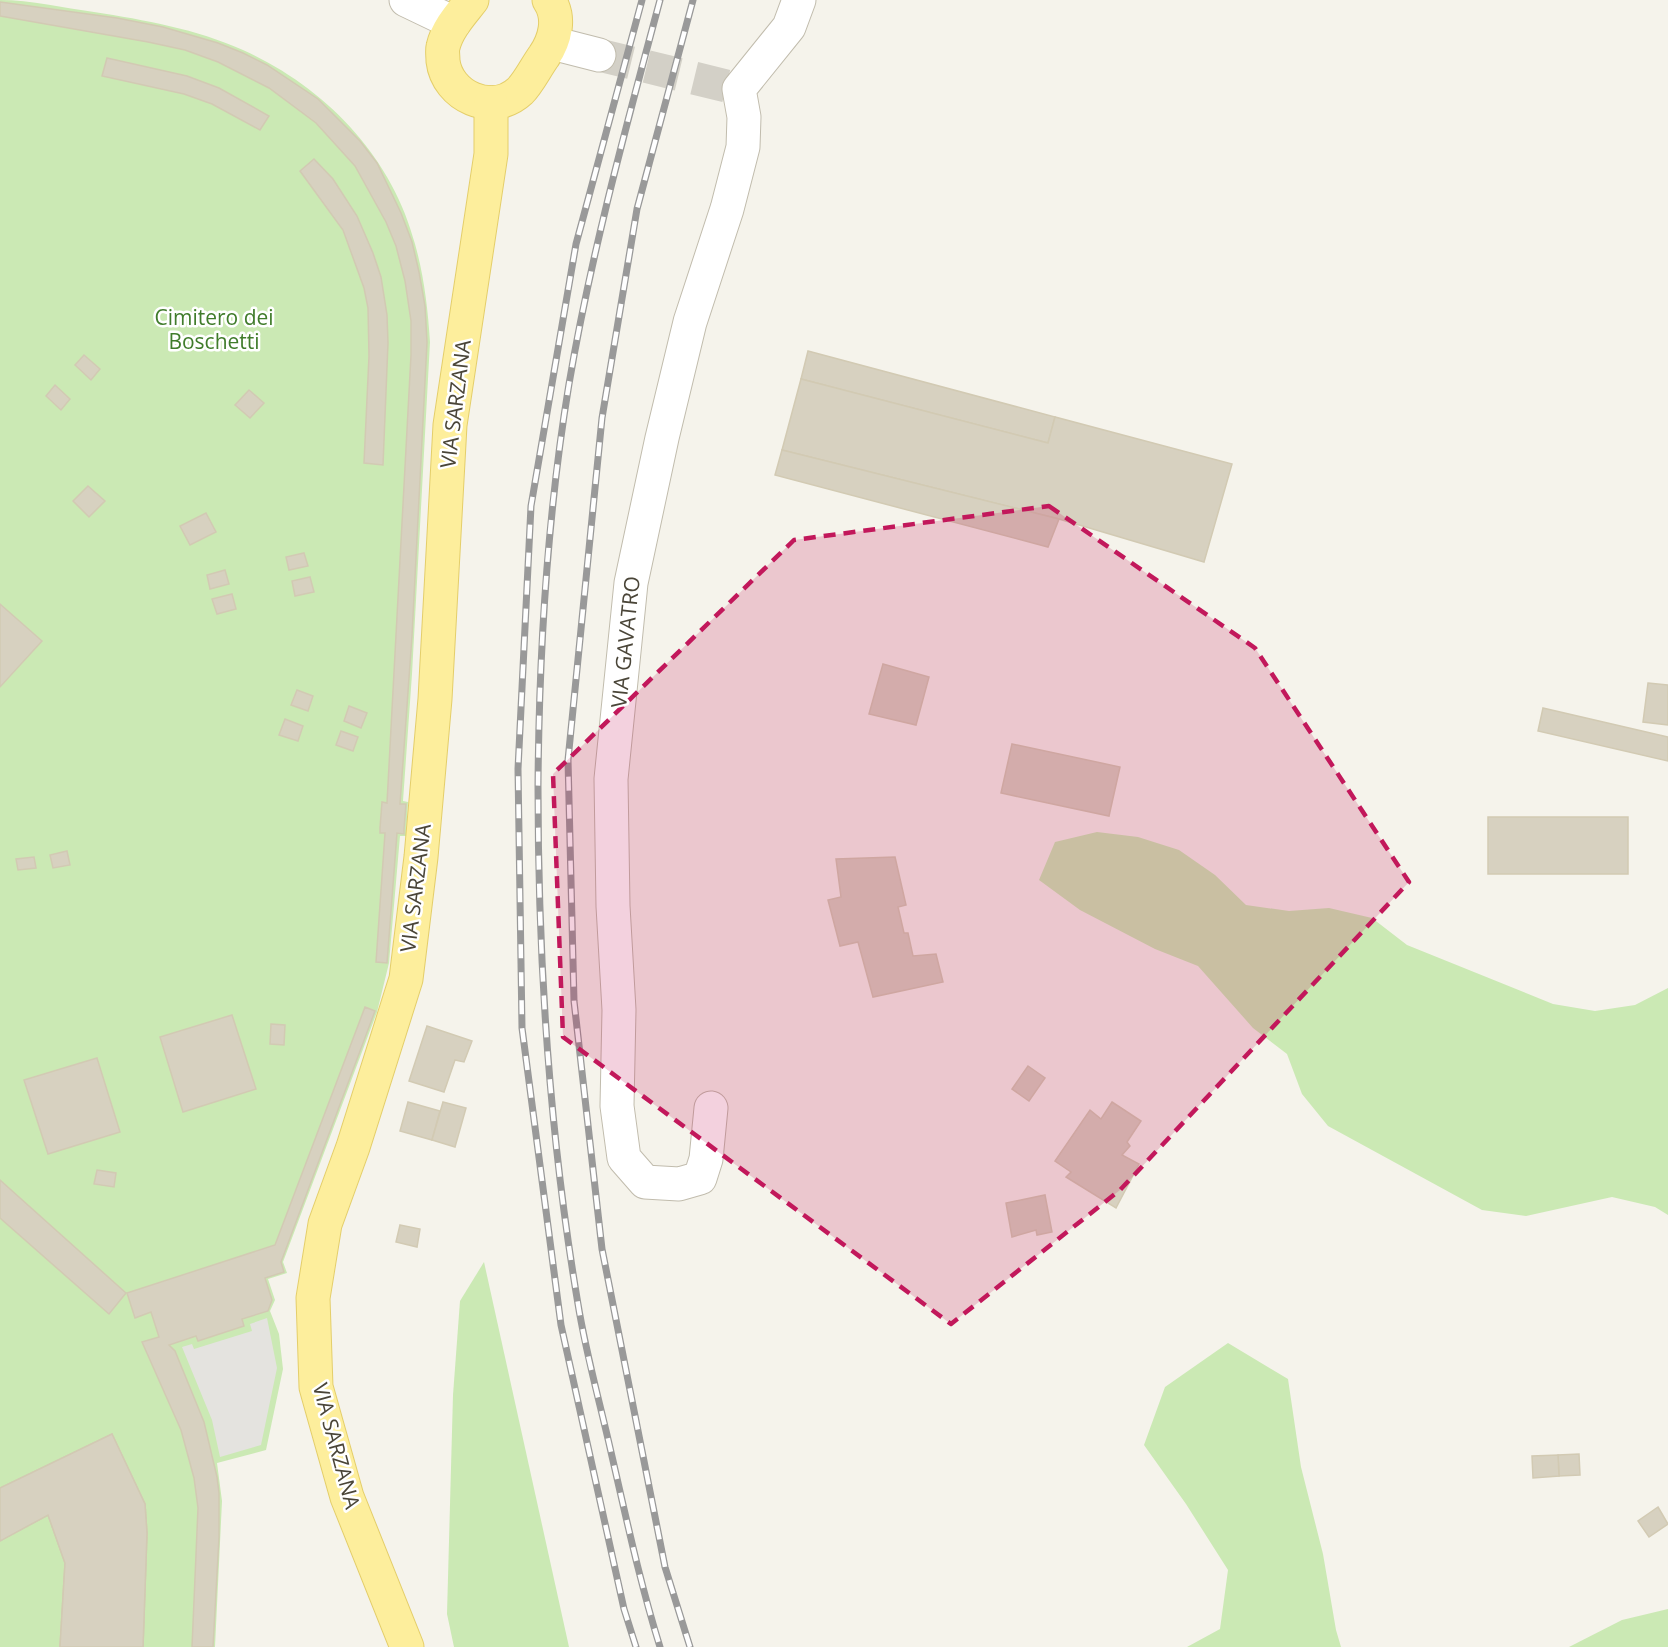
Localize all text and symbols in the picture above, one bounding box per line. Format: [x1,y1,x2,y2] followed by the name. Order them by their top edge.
[154,303,274,355] park label: Cimitero dei Boschetti
[433,337,477,470] street label: VIA SARZANA
[604,575,646,709] street label: VIA GAVATRO
[393,821,437,954] street label: VIA SARZANA
[307,1380,367,1512] street label: VIA SARZANA

